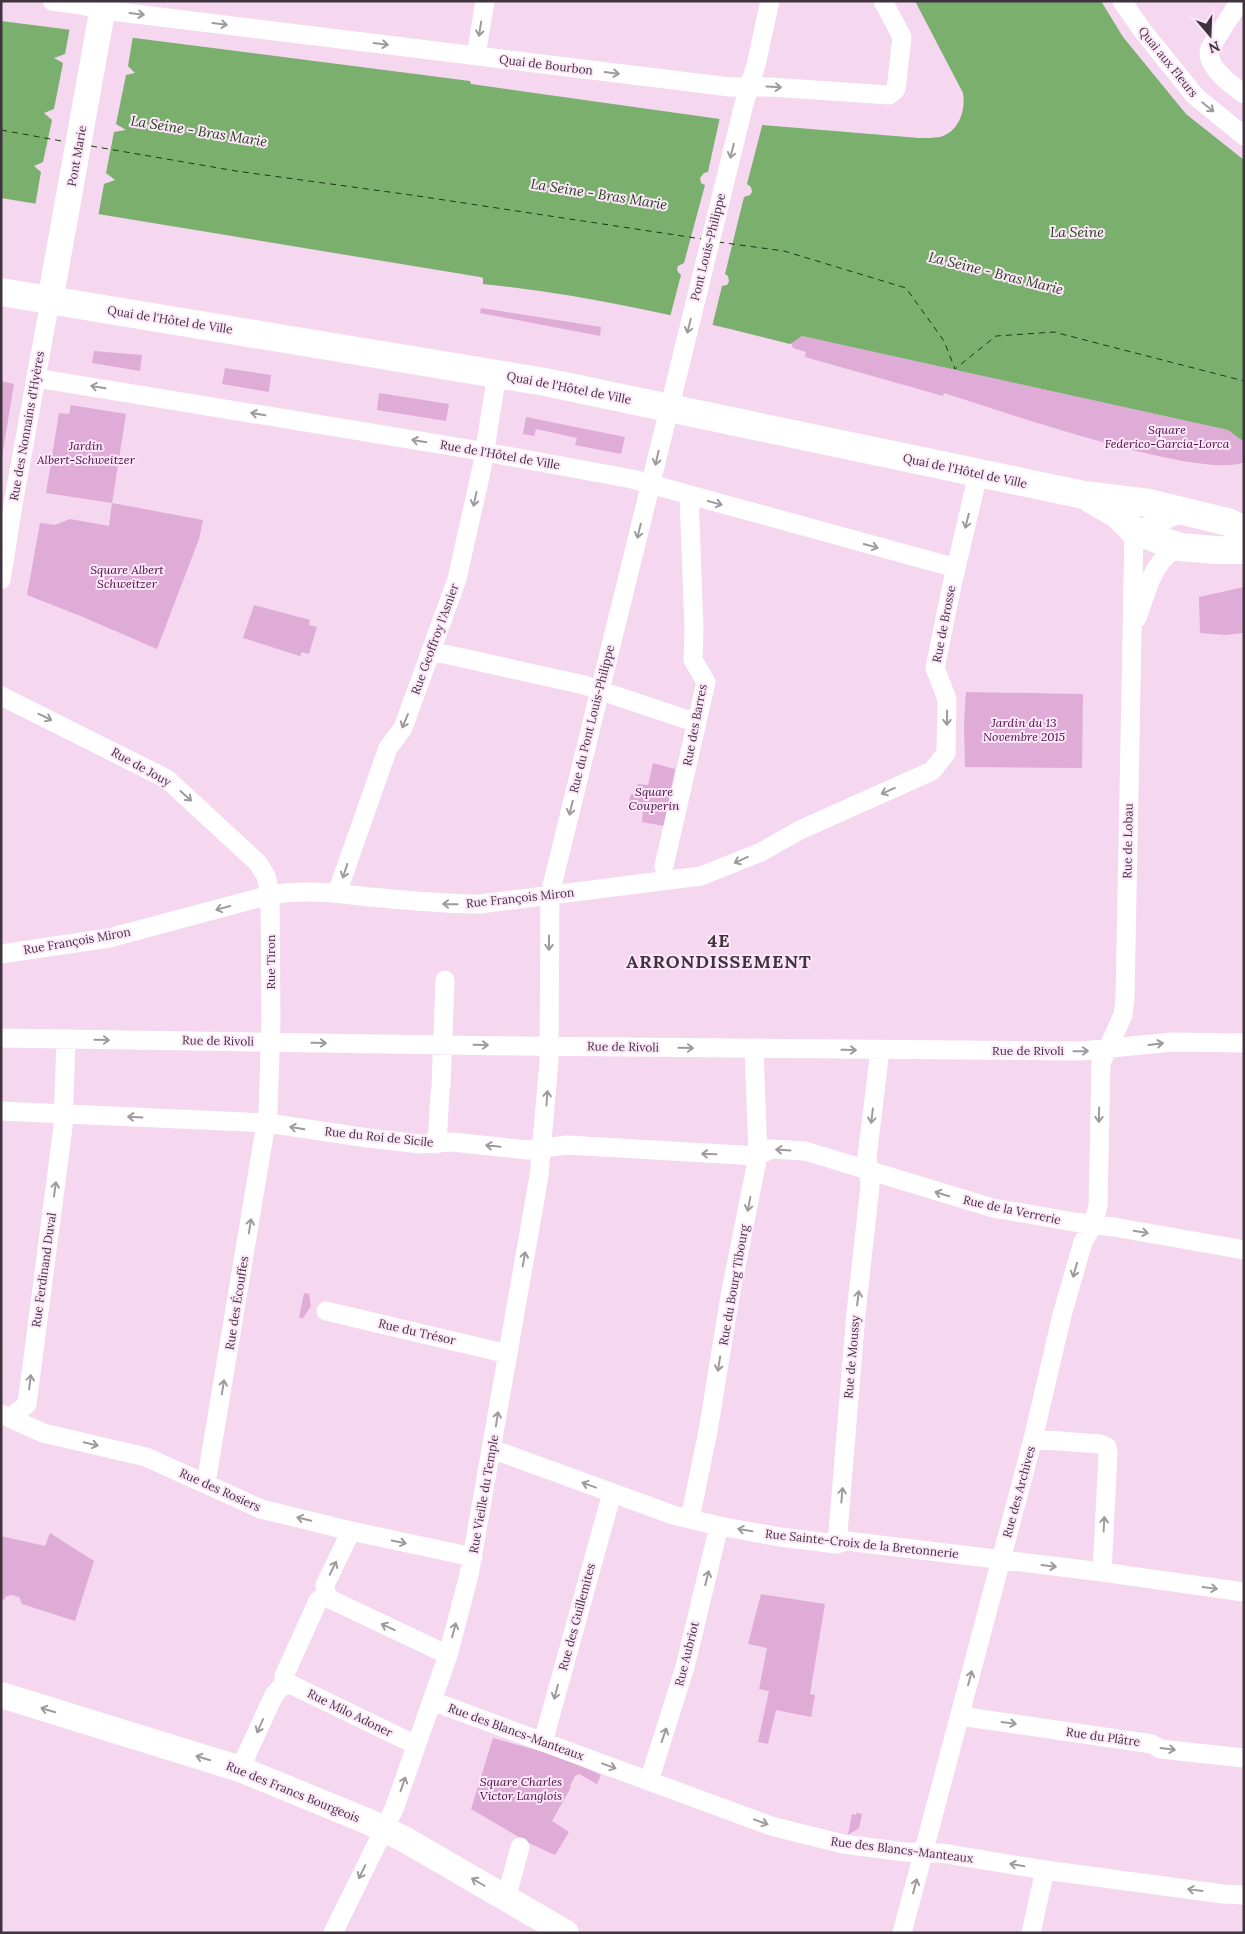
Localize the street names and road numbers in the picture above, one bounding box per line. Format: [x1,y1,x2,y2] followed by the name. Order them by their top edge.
[1135,23,1202,100] street label: Quai aux Fleurs
[498,51,594,78] street label: Quai de Bourbon
[64,124,89,187] street label: Pont Marie
[687,191,728,302] street label: Pont Louis-Philippe
[106,302,234,337] street label: Quai de l'Hôtel de Ville
[6,350,47,502] street label: Rue des Nonnains d'Hyères
[506,368,633,407] street label: Quai de l'Hôtel de Ville
[439,437,562,473] street label: Rue de l'Hôtel de Ville
[902,450,1029,491] street label: Quai de l'Hôtel de Ville
[407,580,462,696] street label: Rue Geoffroy l'Asnier
[929,584,958,664] street label: Rue de Brosse
[566,643,617,794] street label: Rue du Pont Louis-Philippe
[679,682,710,767] street label: Rue des Barres
[109,744,174,789] street label: Rue de Jouy
[1119,803,1136,879] street label: Rue de Lobau
[465,884,575,911] street label: Rue François Miron
[22,924,132,957] street label: Rue François Miron
[263,935,278,989] street label: Rue Tiron
[182,1032,254,1049] street label: Rue de Rivoli
[587,1038,659,1055] street label: Rue de Rivoli
[992,1043,1064,1058] street label: Rue de Rivoli
[324,1123,435,1150] street label: Rue du Roi de Sicile
[962,1192,1063,1227] street label: Rue de la Verrerie
[28,1212,59,1328] street label: Rue Ferdinand Duval
[715,1223,752,1347] street label: Rue du Bourg Tibourg
[222,1254,251,1351] street label: Rue des Écouffes
[840,1314,863,1399] street label: Rue de Moussy
[377,1315,458,1348] street label: Rue du Trésor
[466,1433,501,1554] street label: Rue Vieille du Temple
[999,1444,1038,1539] street label: Rue des Archives
[177,1465,264,1514] street label: Rue des Rosiers
[765,1526,960,1561] street label: Rue Sainte-Croix de la Bretonnerie
[555,1561,598,1672] street label: Rue des Guillemites
[671,1620,702,1688] street label: Rue Aubriot
[305,1685,396,1740] street label: Rue Milo Adoner
[446,1700,587,1763] street label: Rue des Blancs-Manteaux
[1065,1724,1142,1749] street label: Rue du Plâtre
[224,1758,363,1825] street label: Rue des Francs Bourgeois
[830,1833,975,1866] street label: Rue des Blancs-Manteaux

